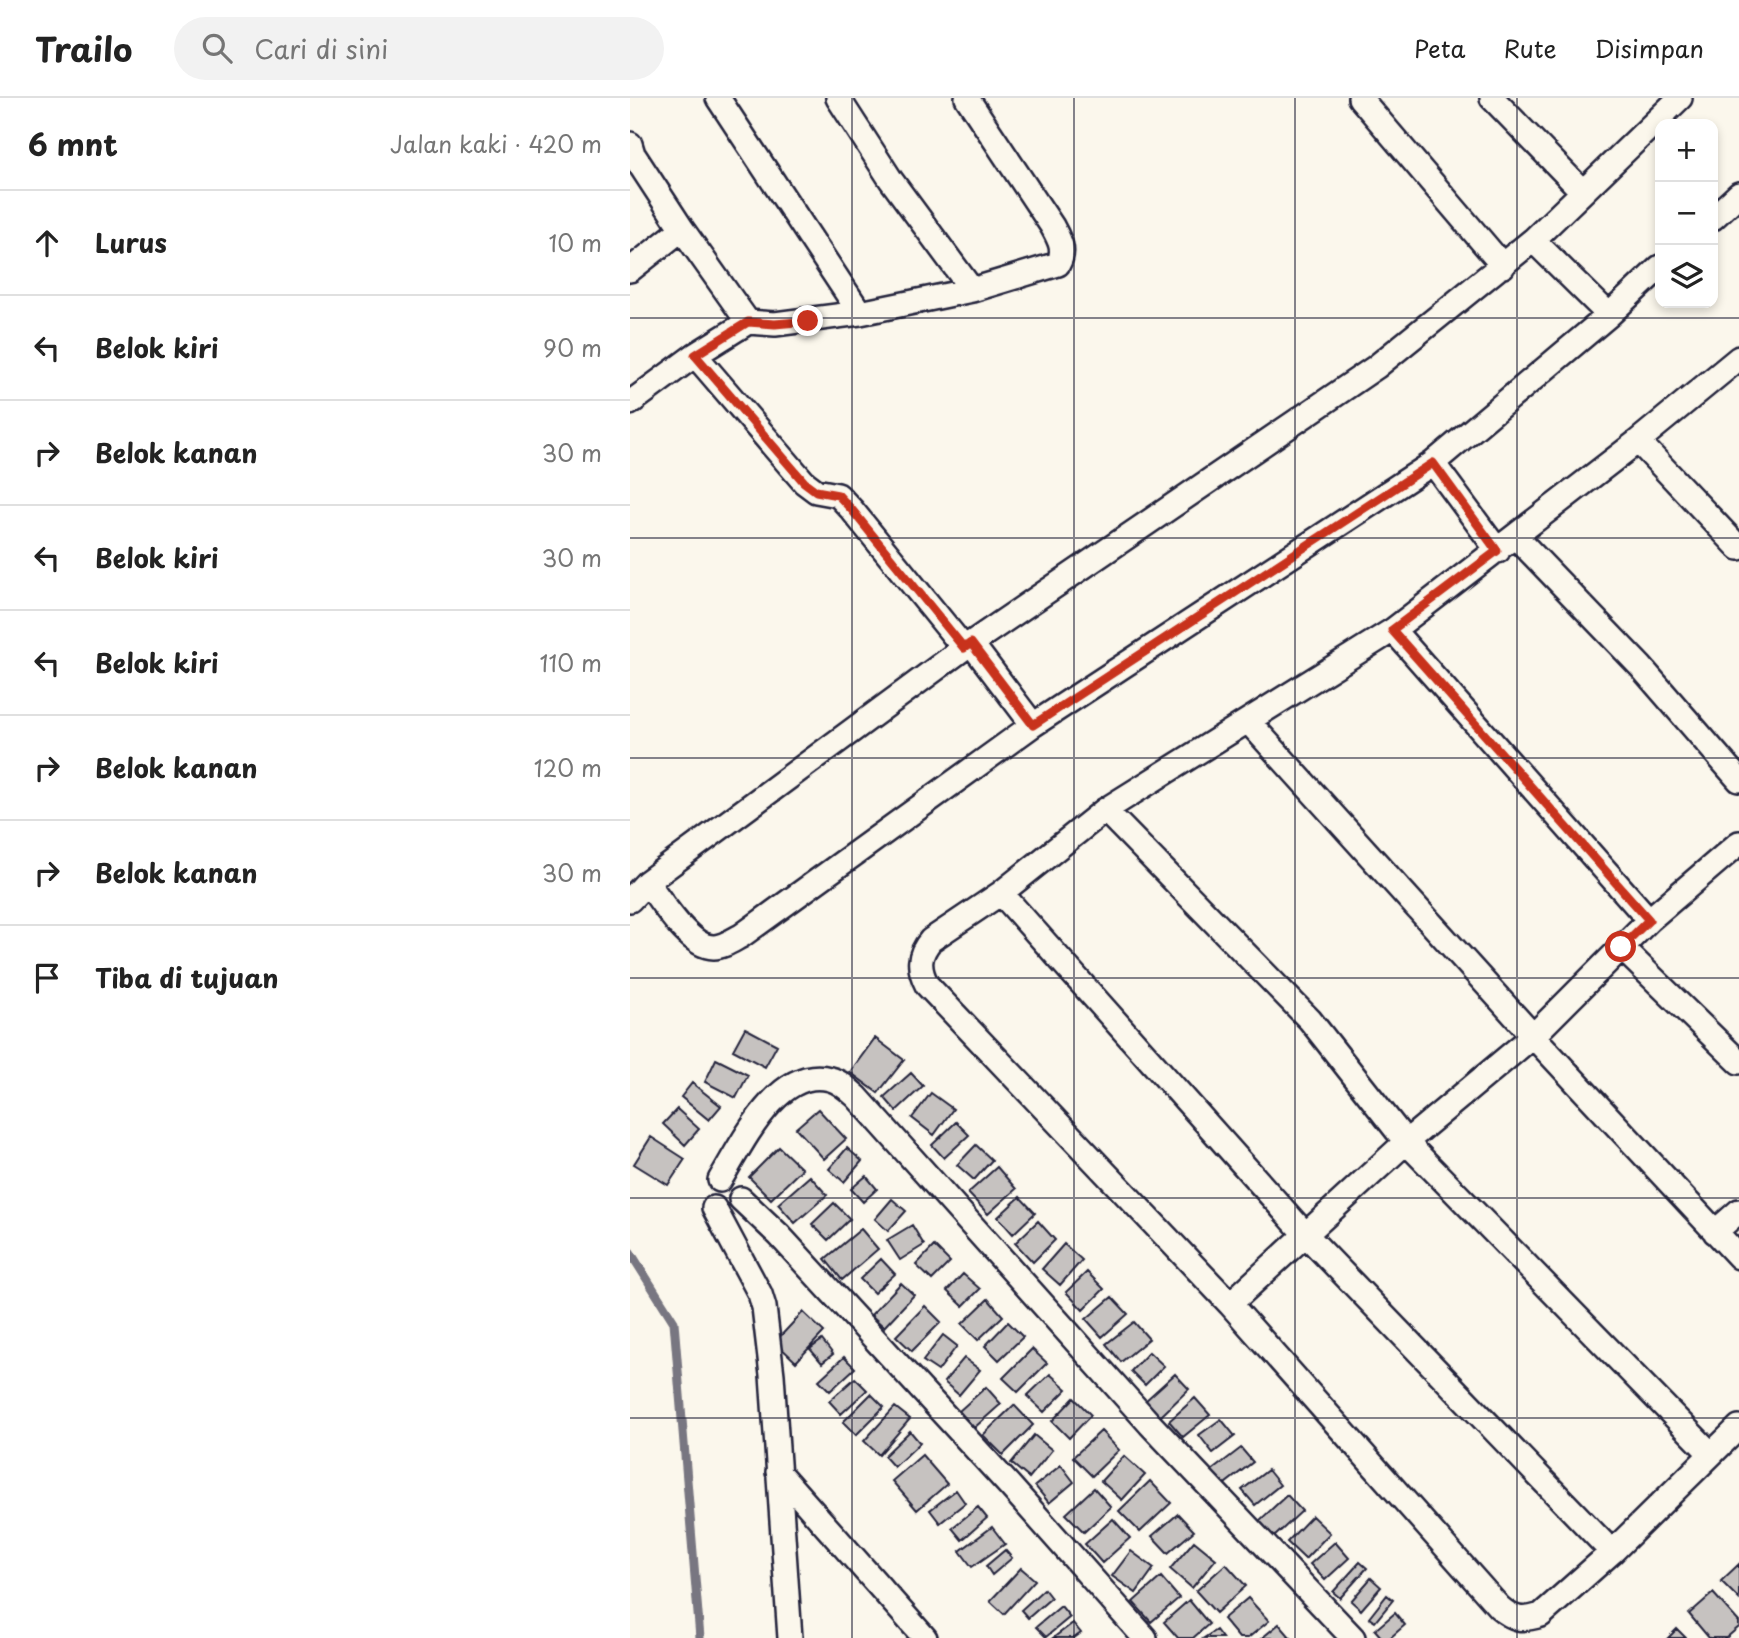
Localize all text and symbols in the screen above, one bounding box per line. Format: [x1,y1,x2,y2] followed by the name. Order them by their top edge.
[174,17,664,80] search box
[35,23,132,73] text: Trailo
[198,29,236,67] icon: search
[254,29,388,68] text: Cari di sini
[1414,30,1466,66] text: Peta
[1504,30,1556,66] text: Rute
[1594,30,1704,66] text: Disimpan
[1655,119,1718,308] map controls
[1655,119,1718,182] button: +
[28,121,118,166] text: 6 mnt
[390,126,602,161] text: Jalan kaki · 420 m
[1655,182,1718,245] button: −
[95,223,167,262] text: Lurus
[28,224,66,262] icon: ahead
[548,225,602,260] text: 10 m
[1655,245,1718,308] button: layers
[792,305,823,336] route end
[95,328,218,367] text: Belok kiri
[28,329,66,367] icon: left
[543,330,602,365] text: 90 m
[95,433,257,472] text: Belok kanan
[28,434,66,472] icon: right
[541,435,602,470] text: 30 m
[95,538,218,577] text: Belok kiri
[28,539,66,577] icon: left
[541,540,602,575] text: 30 m
[95,643,218,682] text: Belok kiri
[28,644,66,682] icon: left
[540,645,602,680] text: 110 m
[95,748,257,787] text: Belok kanan
[28,749,66,787] icon: right
[534,750,602,785] text: 120 m
[95,853,257,892] text: Belok kanan
[28,854,66,892] icon: right
[541,855,602,890] text: 30 m
[1605,931,1636,962] route start
[95,958,279,997] text: Tiba di tujuan
[28,959,66,997] icon: arrive

